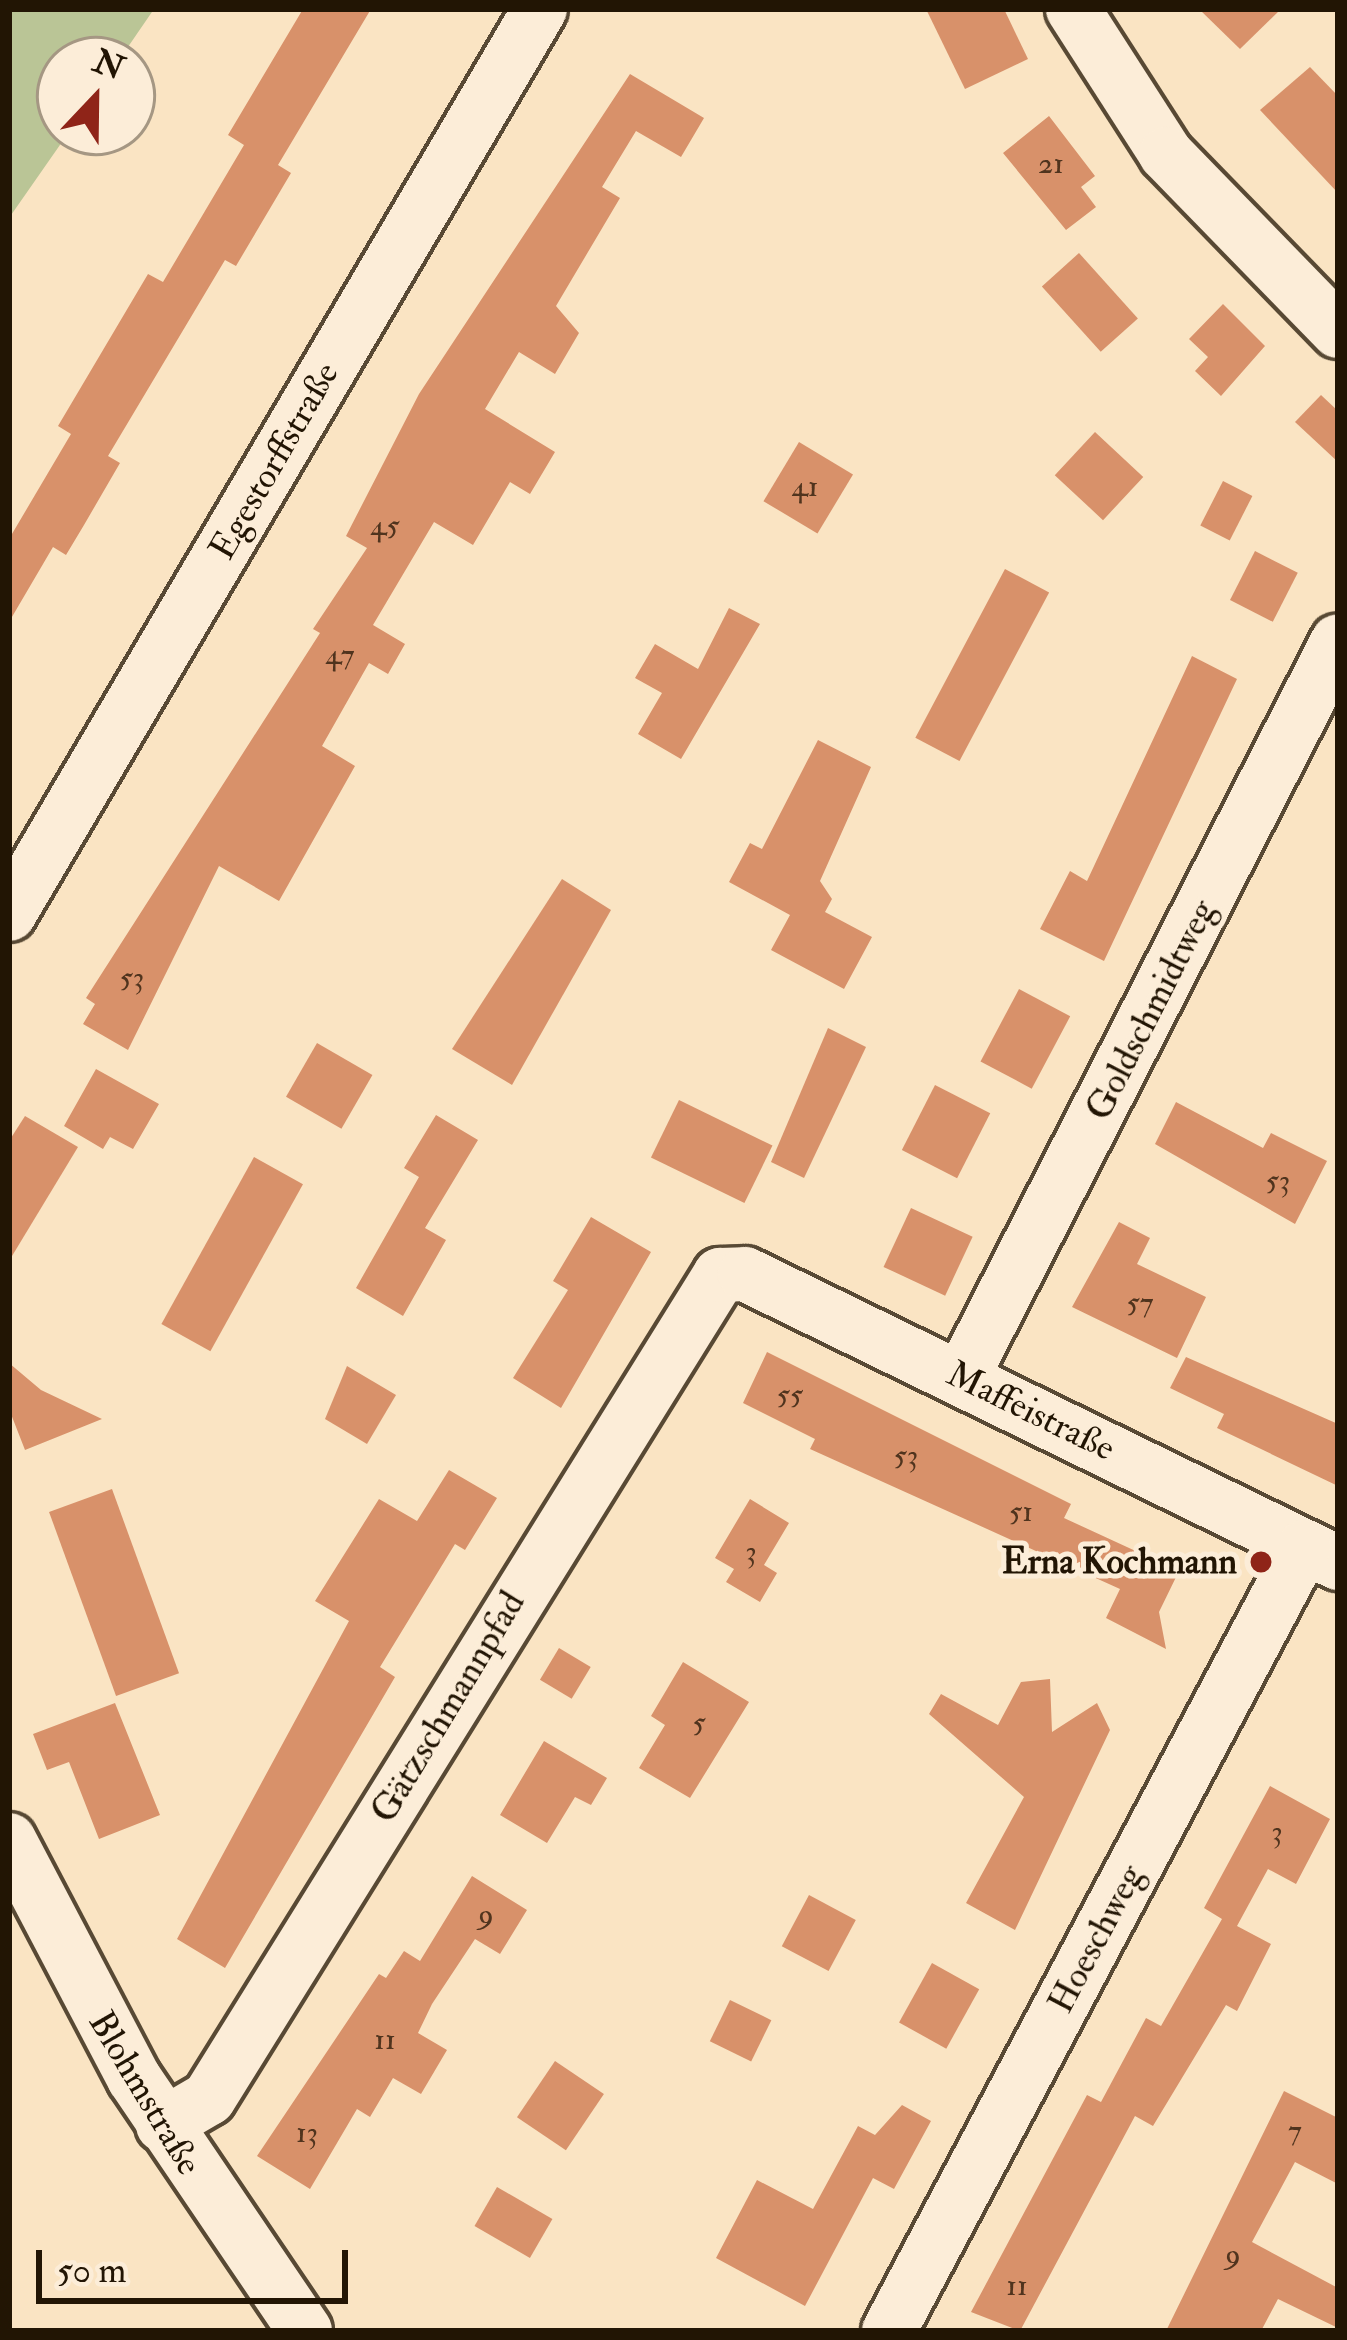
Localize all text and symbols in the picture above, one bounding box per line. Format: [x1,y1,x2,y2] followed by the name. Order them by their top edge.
[36,36,156,156] north arrow
[87,40,130,89] text: N
[1038,146,1064,182] house number: 21
[200,355,348,567] street label: Egestorffstraße
[792,469,818,505] house number: 41
[370,508,400,544] house number: 45
[325,637,355,673] house number: 47
[1077,893,1225,1127] street label: Goldschmidtweg
[120,960,144,996] house number: 53
[1266,1163,1290,1199] house number: 53
[1127,1285,1153,1321] house number: 57
[940,1352,1122,1470] street label: Maffeistraße
[777,1377,803,1413] house number: 55
[894,1438,918,1474] house number: 53
[1009,1494,1033,1530] house number: 51
[745,1534,757,1570] house number: 3
[1002,1540,1237,1584] place label: Erna Kochmann
[1248,1549,1274,1575] marker: Erna Kochmann
[362,1584,534,1830] street label: Gätzschmannpfad
[692,1705,706,1741] house number: 5
[1271,1814,1283,1850] house number: 3
[1039,1858,1153,2020] street label: Hoeschweg
[478,1897,494,1933] house number: 9
[79,2003,211,2183] street label: Blohmstraße
[374,2022,396,2058] house number: 11
[1288,2113,1302,2149] house number: 7
[296,2115,318,2151] house number: 13
[42,2226,354,2300] scale bar
[1225,2237,1241,2273] house number: 9
[57,2248,126,2293] text: 50 m
[1006,2268,1028,2304] house number: 11

